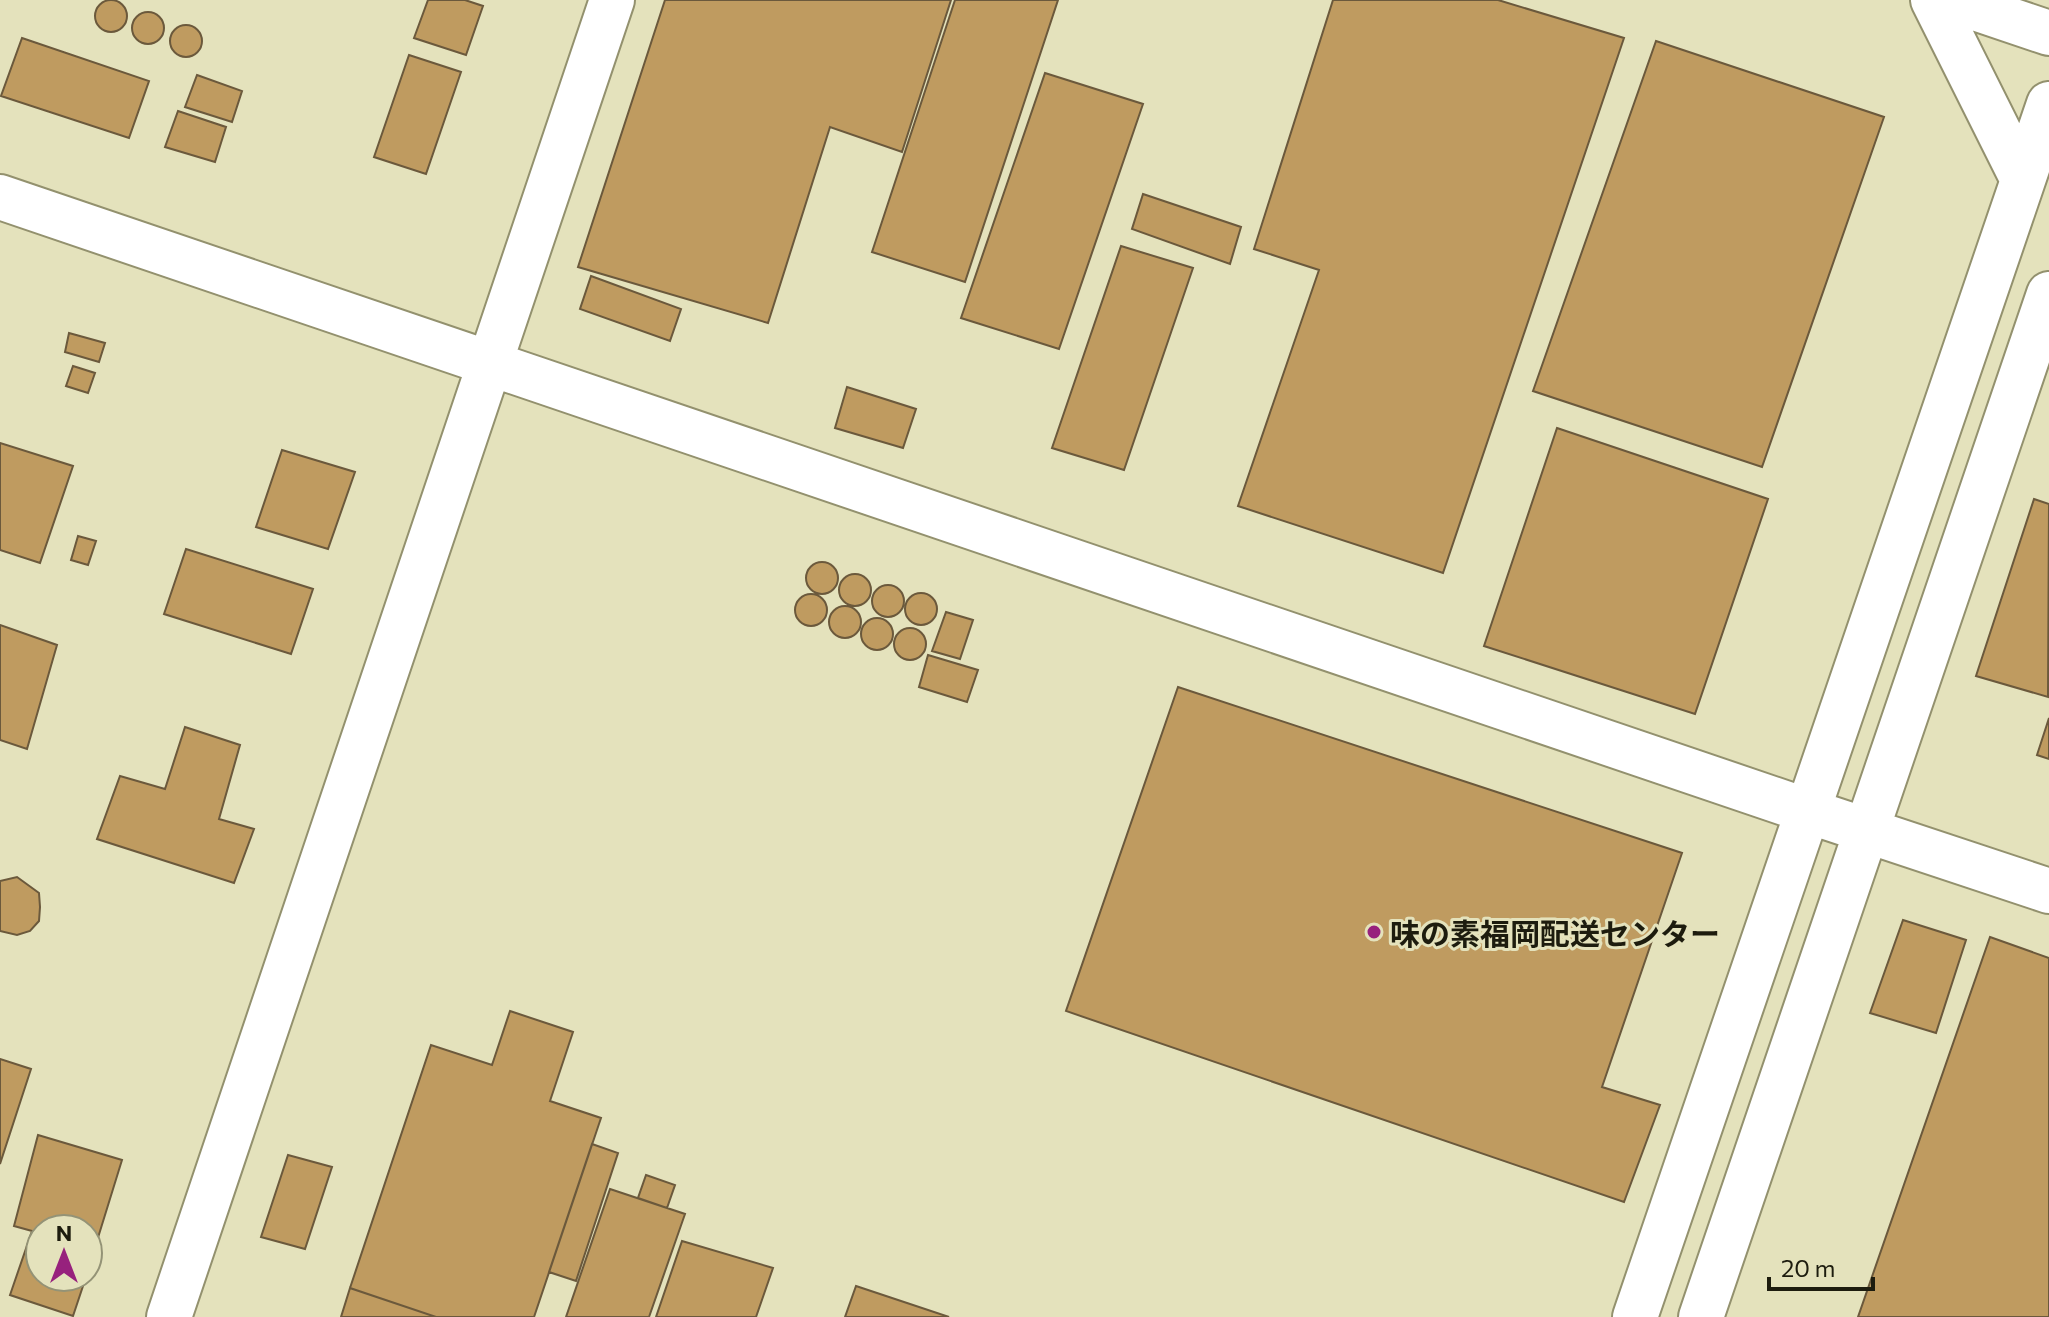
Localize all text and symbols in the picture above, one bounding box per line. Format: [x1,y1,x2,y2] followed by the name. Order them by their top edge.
[1390,914,1720,951] place label: 味の素福岡配送センター
[1365,923,1383,941] marker: 味の素福岡配送センター
[24,1213,104,1293] north arrow
[56,1219,72,1246] text: N
[1769,1241,1873,1291] scale bar
[1781,1253,1835,1282] text: 20 m

